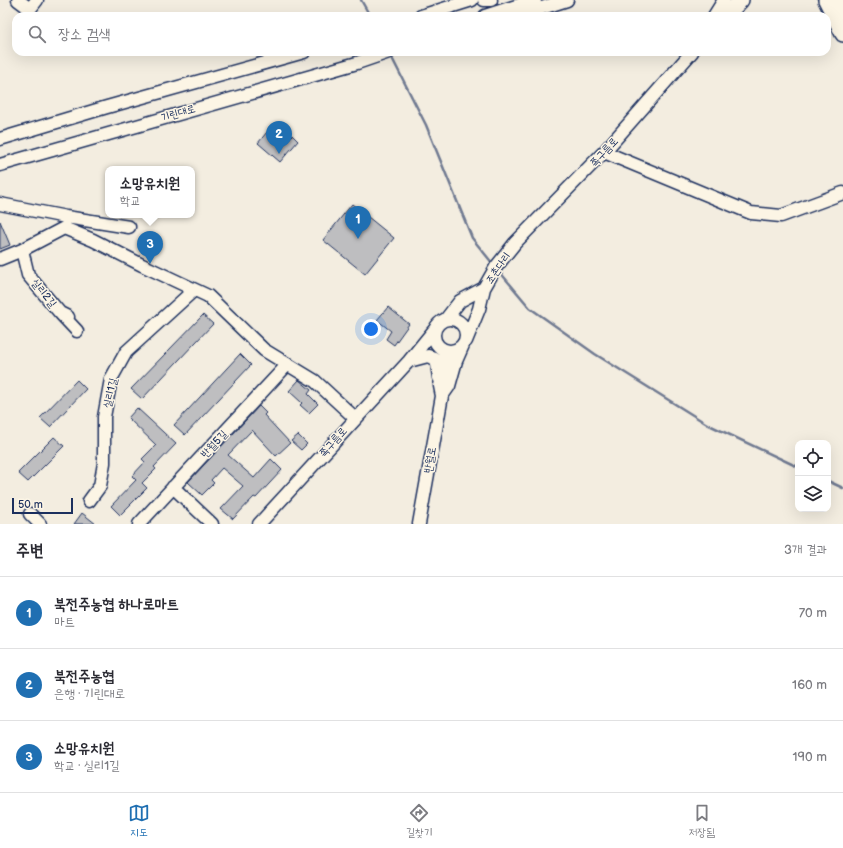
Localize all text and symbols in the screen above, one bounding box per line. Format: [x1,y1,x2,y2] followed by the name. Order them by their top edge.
[12,12,831,56] search box
[26,23,48,45] icon: search
[58,25,110,44] text: 장소 검색
[159,102,197,124] street label: 기린대로
[266,121,292,154] pin: 2
[587,135,621,169] street label: 쪽구름로
[105,166,195,218] popup
[120,174,180,193] text: 소망유치원
[120,193,141,209] text: 학교
[345,206,371,239] pin: 1
[137,231,163,264] pin: 3
[483,250,513,286] street label: 조촌다리
[29,276,60,310] street label: 실리2길
[361,319,381,339] your location
[100,376,120,409] street label: 실리1길
[316,424,350,460] street label: 쪽구름로
[198,427,230,460] street label: 반월5길
[795,440,831,512] map controls
[795,440,831,476] button: locate
[421,446,439,474] street label: 반월로
[795,476,831,512] button: layers
[12,496,73,515] scale bar
[18,498,43,511] text: 50 m
[16,541,43,561] text: 주변
[784,542,827,558] text: 3개 결과
[54,595,179,614] text: 북전주농협 하나로마트
[26,605,32,621] text: 1
[799,605,827,621] text: 70 m
[54,614,75,630] text: 마트
[54,667,114,686] text: 북전주농협
[25,677,33,693] text: 2
[792,677,827,693] text: 160 m
[54,686,125,702] text: 은행 · 기린대로
[54,739,114,758] text: 소망유치원
[25,749,33,765] text: 3
[793,749,827,765] text: 190 m
[54,758,120,774] text: 학교 · 실리1길
[128,802,150,840] tab: 지도
[406,802,432,840] tab: 길찾기
[688,802,715,840] tab: 저장됨

